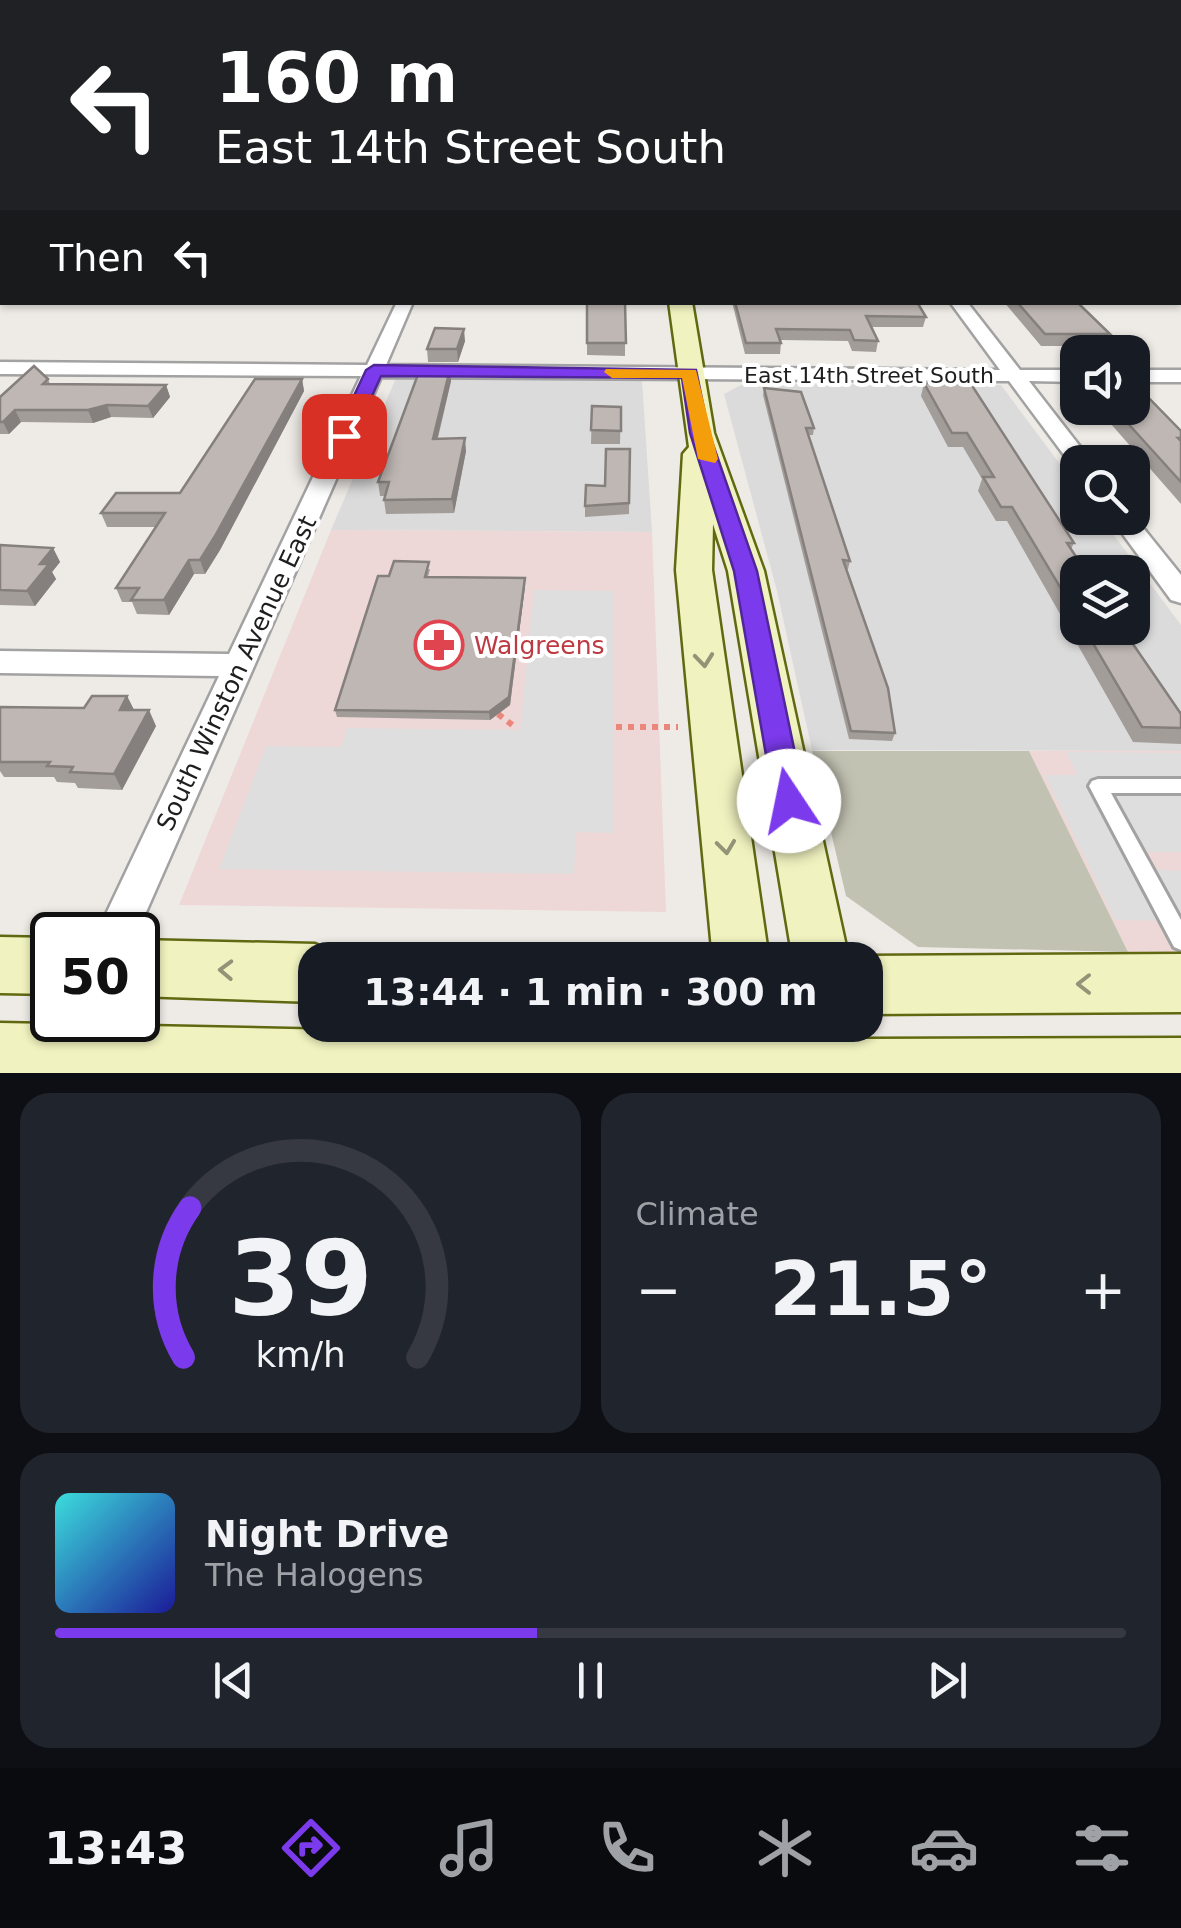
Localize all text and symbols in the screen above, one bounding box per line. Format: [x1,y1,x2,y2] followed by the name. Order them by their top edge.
[215,37,458,119] text: 160 m
[50,40,180,170] icon: left
[215,121,726,174] text: East 14th Street South
[165,230,220,285] icon: left
[50,236,145,280] text: Then
[1060,335,1150,645] map controls
[1060,335,1150,425] button: sound
[744,363,994,388] street label: East 14th Street South
[302,394,387,479] pin
[317,409,372,464] icon: arrive
[1060,445,1150,535] button: search
[151,511,322,835] street label: South Winston Avenue East
[1060,555,1150,645] button: layers
[413,619,465,671] pharmacy icon: Walgreens
[474,631,605,660] place label: Walgreens
[693,653,714,669] one-way arrow
[737,749,841,853] position arrow
[715,840,736,856] one-way arrow
[30,912,160,1042] speed limit sign: 50
[218,960,234,981] one-way arrow
[363,970,818,1014] text: 13:44 · 1 min · 300 m
[1075,973,1090,995] one-way arrow
[636,1195,759,1233] text: Climate
[228,1218,373,1340] text: 39
[769,1245,992,1333] text: 21.5°
[636,1258,682,1322] text: −
[1080,1258,1126,1322] text: +
[255,1334,345,1375] text: km/h
[205,1512,449,1556] text: Night Drive
[205,1556,424,1594] text: The Halogens
[206,1653,261,1708] icon: previous
[563,1653,618,1708] icon: pause
[920,1653,975,1708] icon: next
[276,1813,346,1883] icon: directions
[434,1813,504,1883] icon: music
[592,1813,662,1883] icon: phone
[750,1813,820,1883] icon: climate
[909,1813,979,1883] icon: car
[1067,1813,1137,1883] icon: filters
[44,1822,187,1875] text: 13:43

